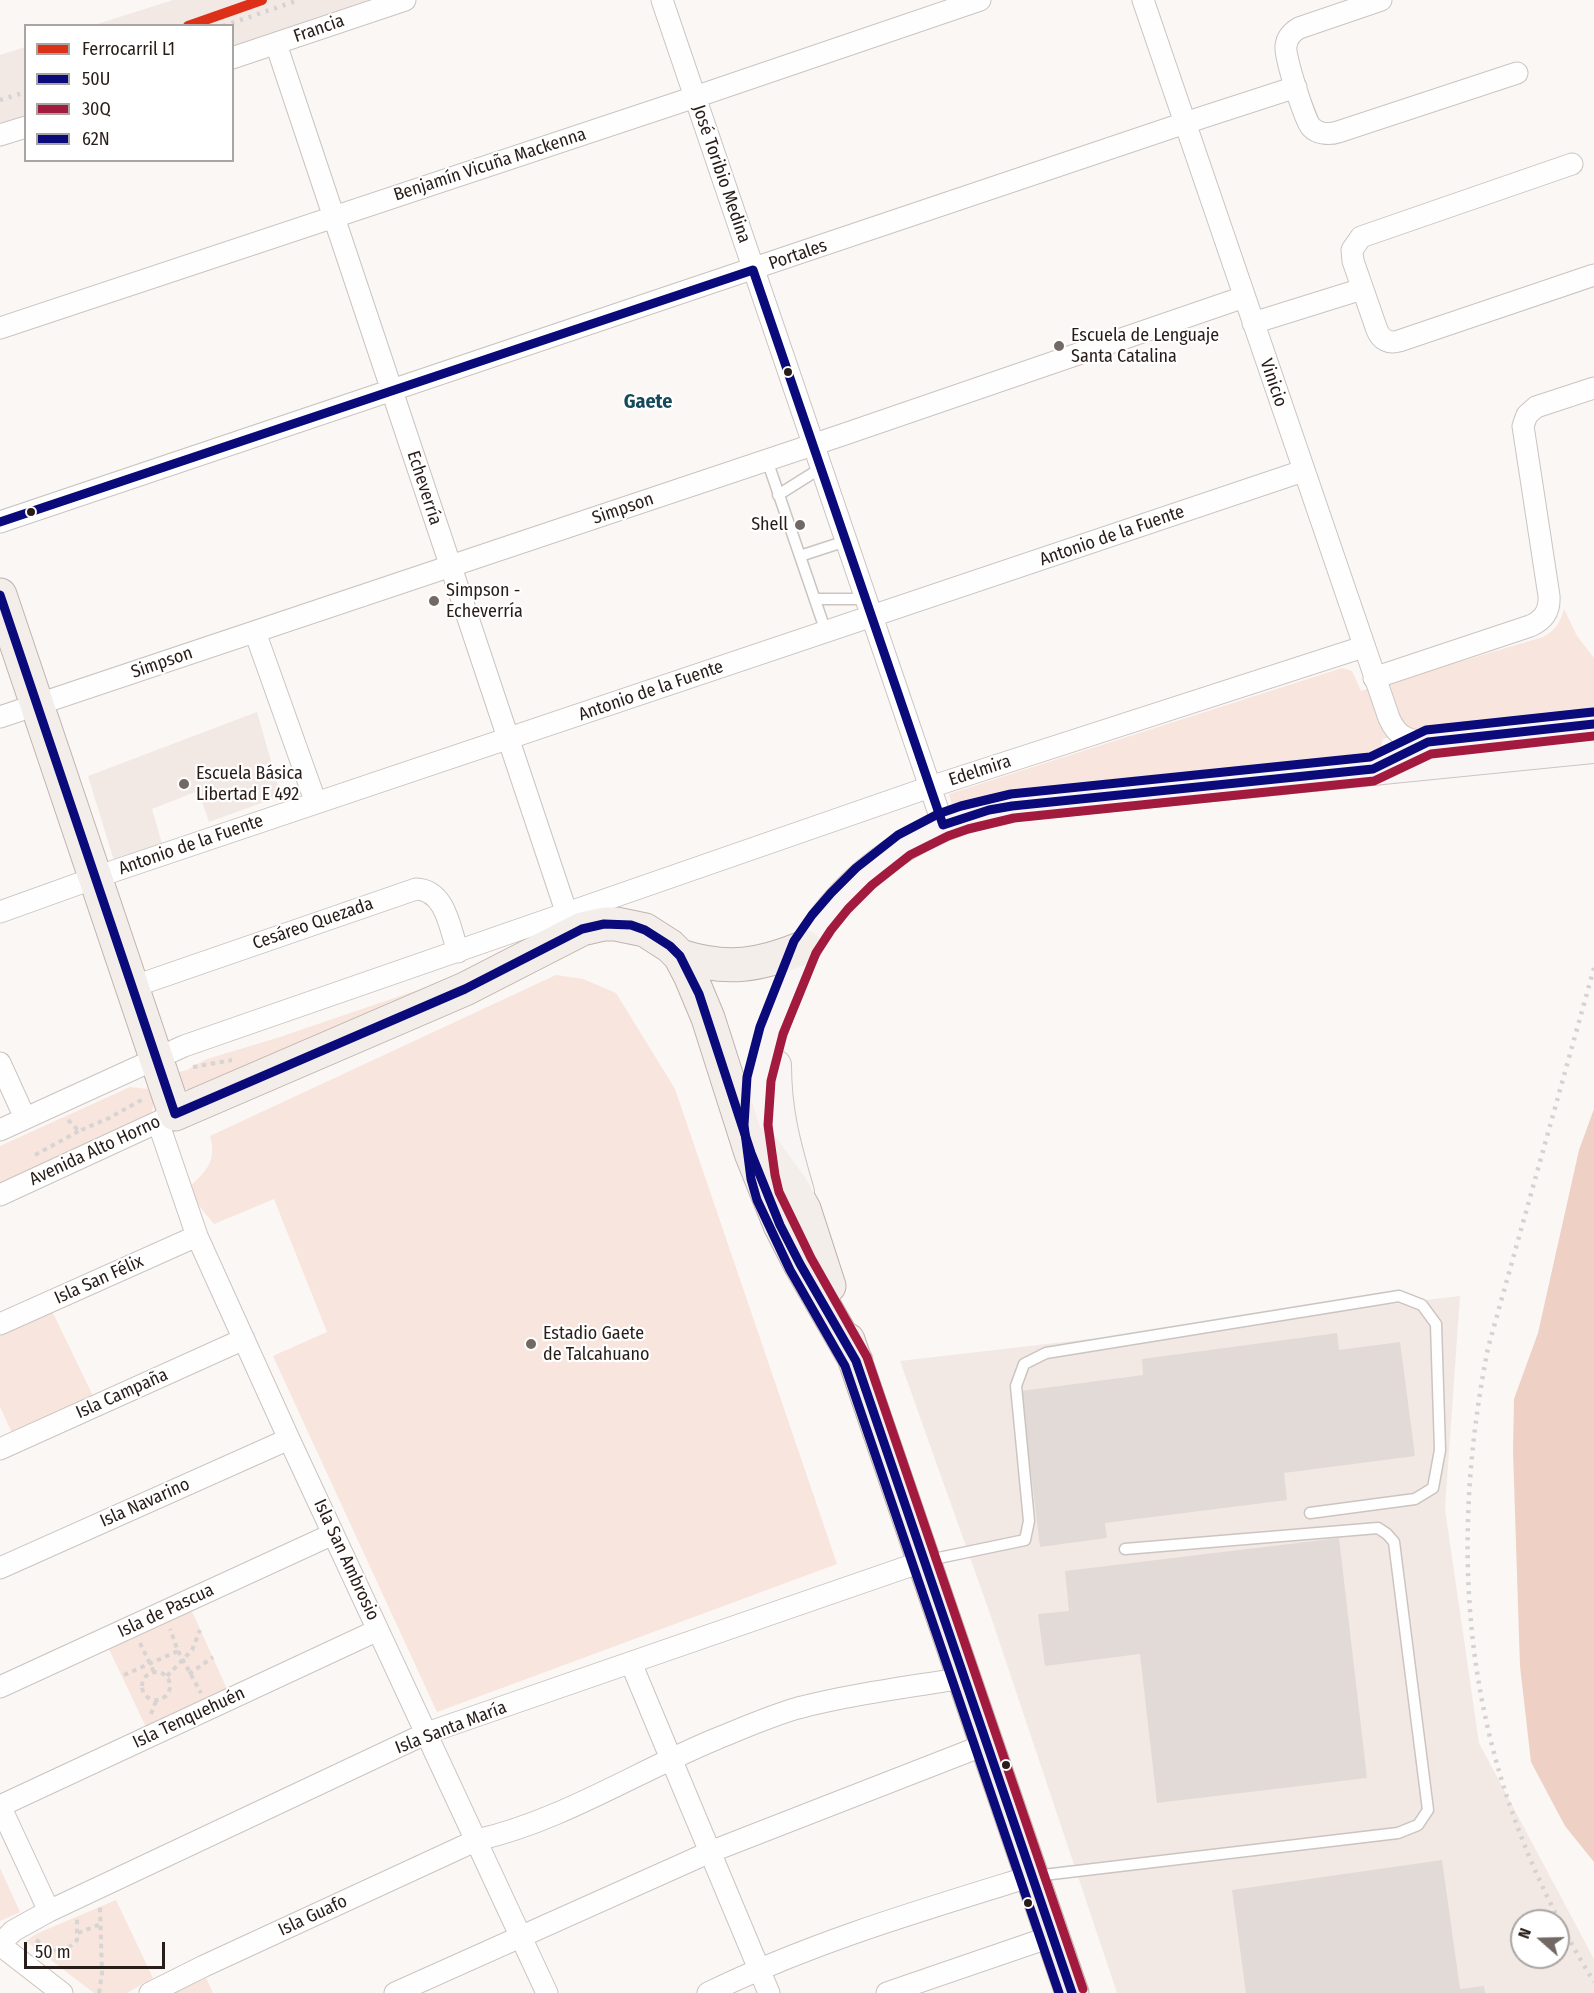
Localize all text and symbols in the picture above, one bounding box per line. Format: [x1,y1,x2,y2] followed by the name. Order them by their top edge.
[291,10,347,48] street label: Francia
[24,24,234,162] legend
[82,38,175,60] text: Ferrocarril L1
[82,68,110,90] text: 50U
[82,98,111,120] text: 30Q
[687,102,755,246] street label: José Toribio Medina
[391,124,589,206] street label: Benjamín Vicuña Mackenna
[82,128,110,150] text: 62N
[766,235,830,275] street label: Portales
[1071,325,1219,368] place label: Escuela de Lenguaje Santa Catalina
[1052,339,1066,353] marker: Escuela de Lenguaje Santa Catalina
[1255,356,1291,410] street label: Vinicio
[782,366,794,378] unlabelled marker
[624,390,672,414] district label: Gaete
[402,448,446,528] street label: Echeverría
[589,488,657,530] street label: Simpson
[1037,501,1187,571] street label: Antonio de la Fuente
[25,506,37,518] unlabelled marker
[751,514,788,536] place label: Shell
[793,518,807,532] marker: Shell
[446,580,523,622] place label: Simpson - Echeverría
[427,594,441,608] marker: Simpson - Echeverría
[128,642,196,684] street label: Simpson
[576,656,726,726] street label: Antonio de la Fuente
[946,751,1014,791] street label: Edelmira
[196,763,303,806] place label: Escuela Básica Libertad E 492
[177,777,191,791] marker: Escuela Básica Libertad E 492
[116,810,266,880] street label: Antonio de la Fuente
[250,893,376,955] street label: Cesáreo Quezada
[26,1111,164,1191] street label: Avenida Alto Horno
[51,1251,147,1309] street label: Isla San Félix
[543,1323,650,1366] place label: Estadio Gaete de Talcahuano
[524,1337,538,1351] marker: Estadio Gaete de Talcahuano
[73,1364,171,1424] street label: Isla Campaña
[97,1474,193,1532] street label: Isla Navarino
[308,1496,384,1624] street label: Isla San Ambrosio
[115,1579,217,1643] street label: Isla de Pascua
[130,1683,248,1753] street label: Isla Tenquehuén
[392,1697,510,1759] street label: Isla Santa María
[1000,1759,1012,1771] unlabelled marker
[275,1891,351,1941] street label: Isla Guafo
[1022,1897,1034,1909] unlabelled marker
[1510,1909,1570,1969] north arrow
[1514,1926,1535,1941] text: N
[27,1930,168,1968] scale bar
[35,1941,71,1963] text: 50 m

